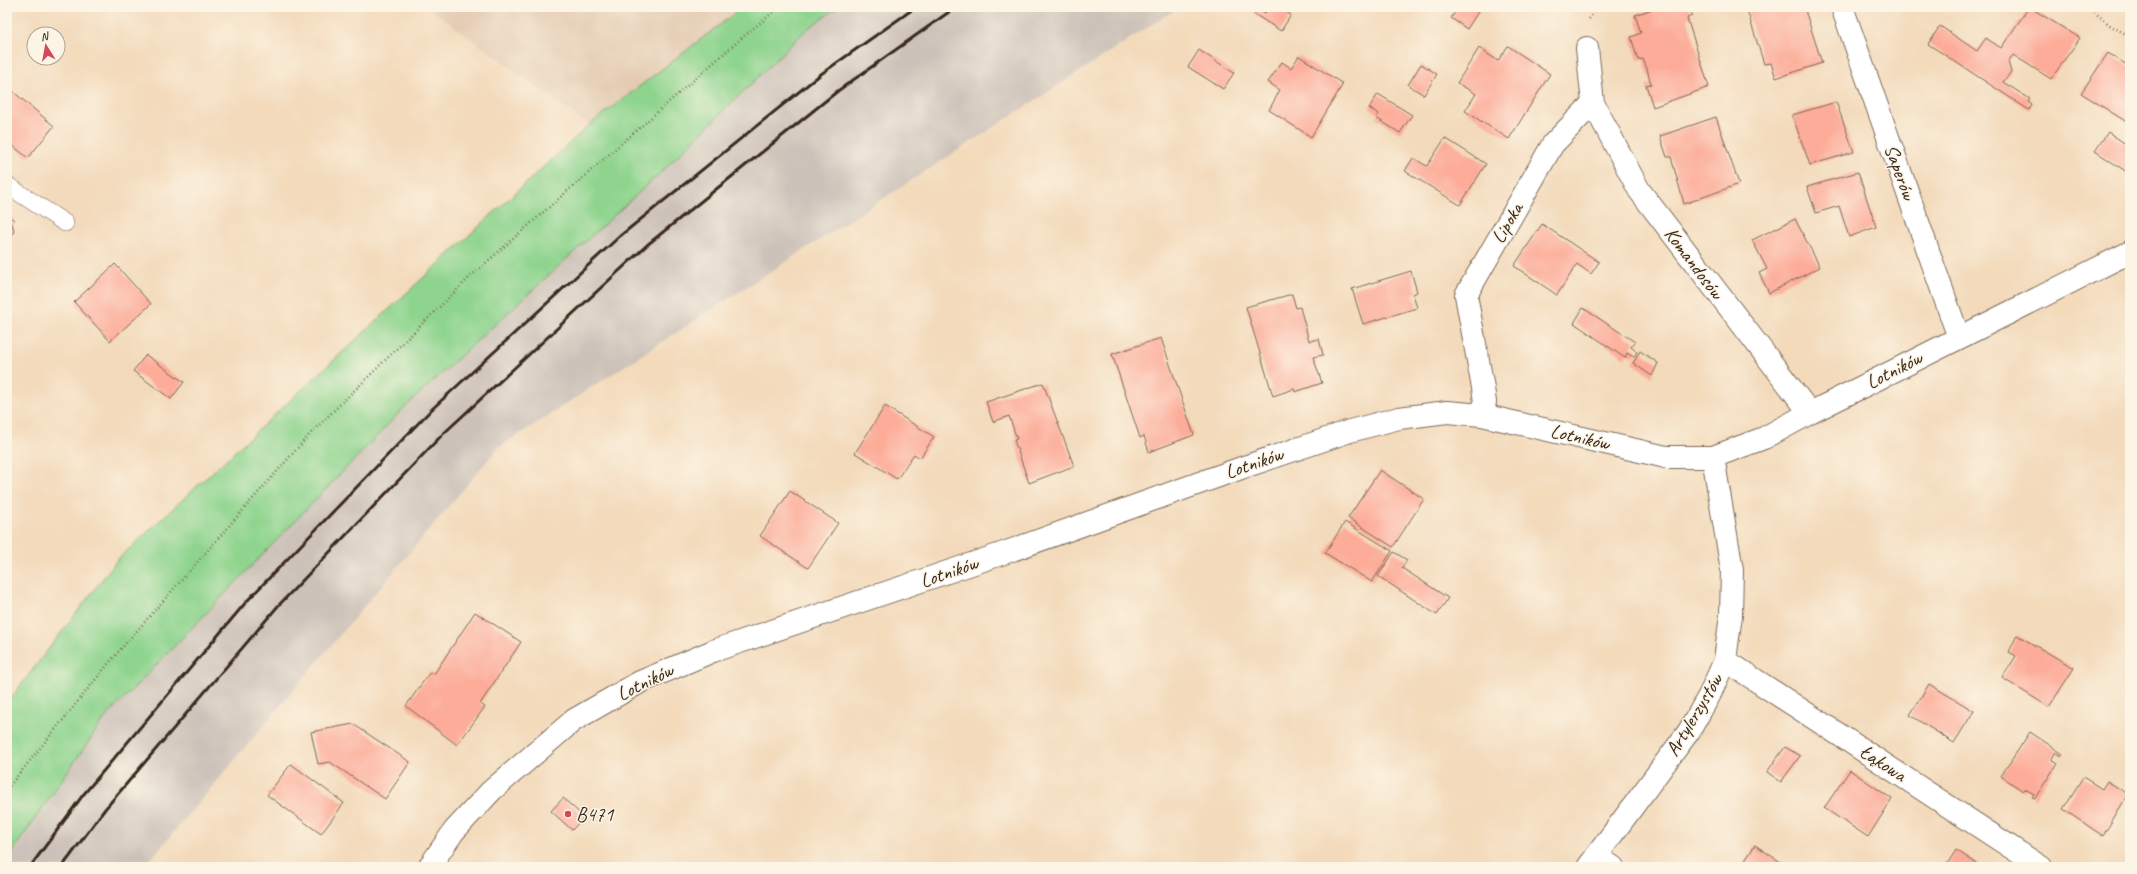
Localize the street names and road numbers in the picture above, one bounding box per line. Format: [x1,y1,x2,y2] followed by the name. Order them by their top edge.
[1879,141,1922,205] street label: Saperów
[1486,197,1529,248] street label: Lipoka
[1659,222,1730,305] street label: Komandosów
[1862,345,1928,395] street label: Lotników
[1548,418,1613,456] street label: Lotników
[1222,441,1288,485] street label: Lotników
[917,550,983,594] street label: Lotników
[613,657,679,706] street label: Lotników
[1660,668,1729,761] street label: Artylerzystów
[1855,739,1913,788] street label: Łąkowa

